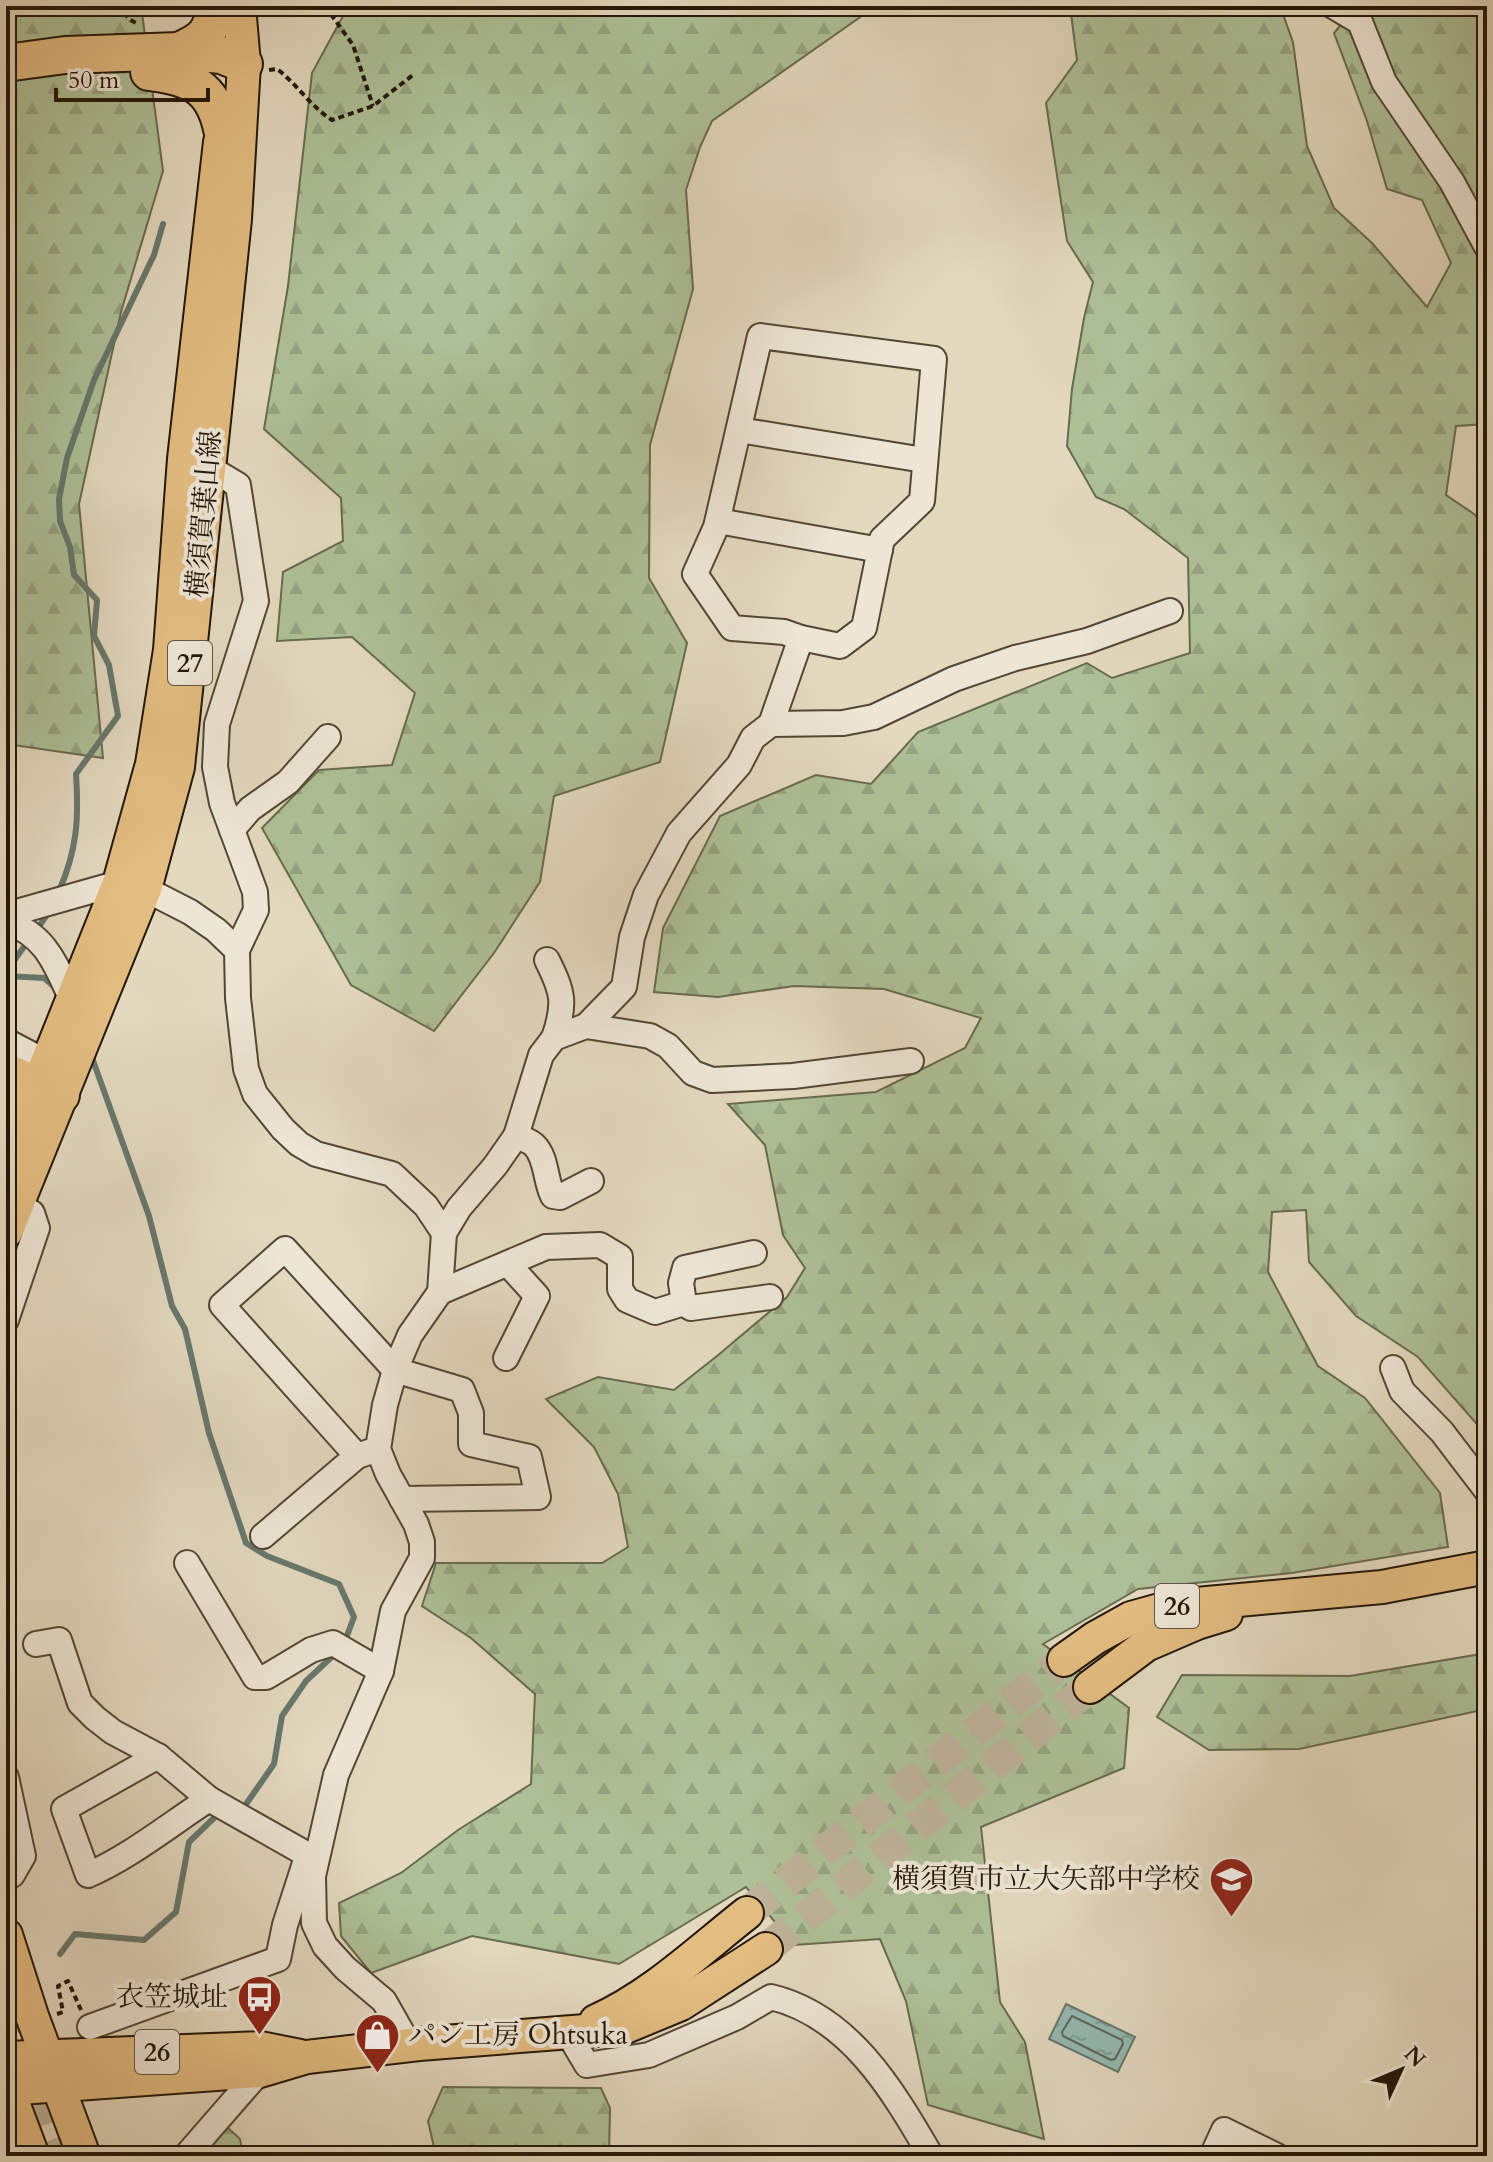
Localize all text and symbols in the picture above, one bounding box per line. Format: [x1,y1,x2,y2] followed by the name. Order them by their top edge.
[56,52,208,102] scale bar
[68,64,120,97] text: 50 m
[178,429,230,599] street label: 横須賀葉山線
[168,641,212,685] road number: 27
[1155,1584,1199,1628] road number: 26
[1207,1855,1255,1918] school or university icon: 横須賀市立大矢部中学校
[892,1860,1200,1898] place label: 横須賀市立大矢部中学校
[235,1973,283,2036] bus stop icon: 衣笠城址
[116,1978,228,2016] place label: 衣笠城址
[353,2011,401,2074] shop icon: パン工房 Ohtsuka
[408,2016,628,2054] place label: パン工房 Ohtsuka
[135,2030,179,2074] road number: 26
[1361,2030,1441,2110] north arrow
[1397,2040,1432,2074] text: N

